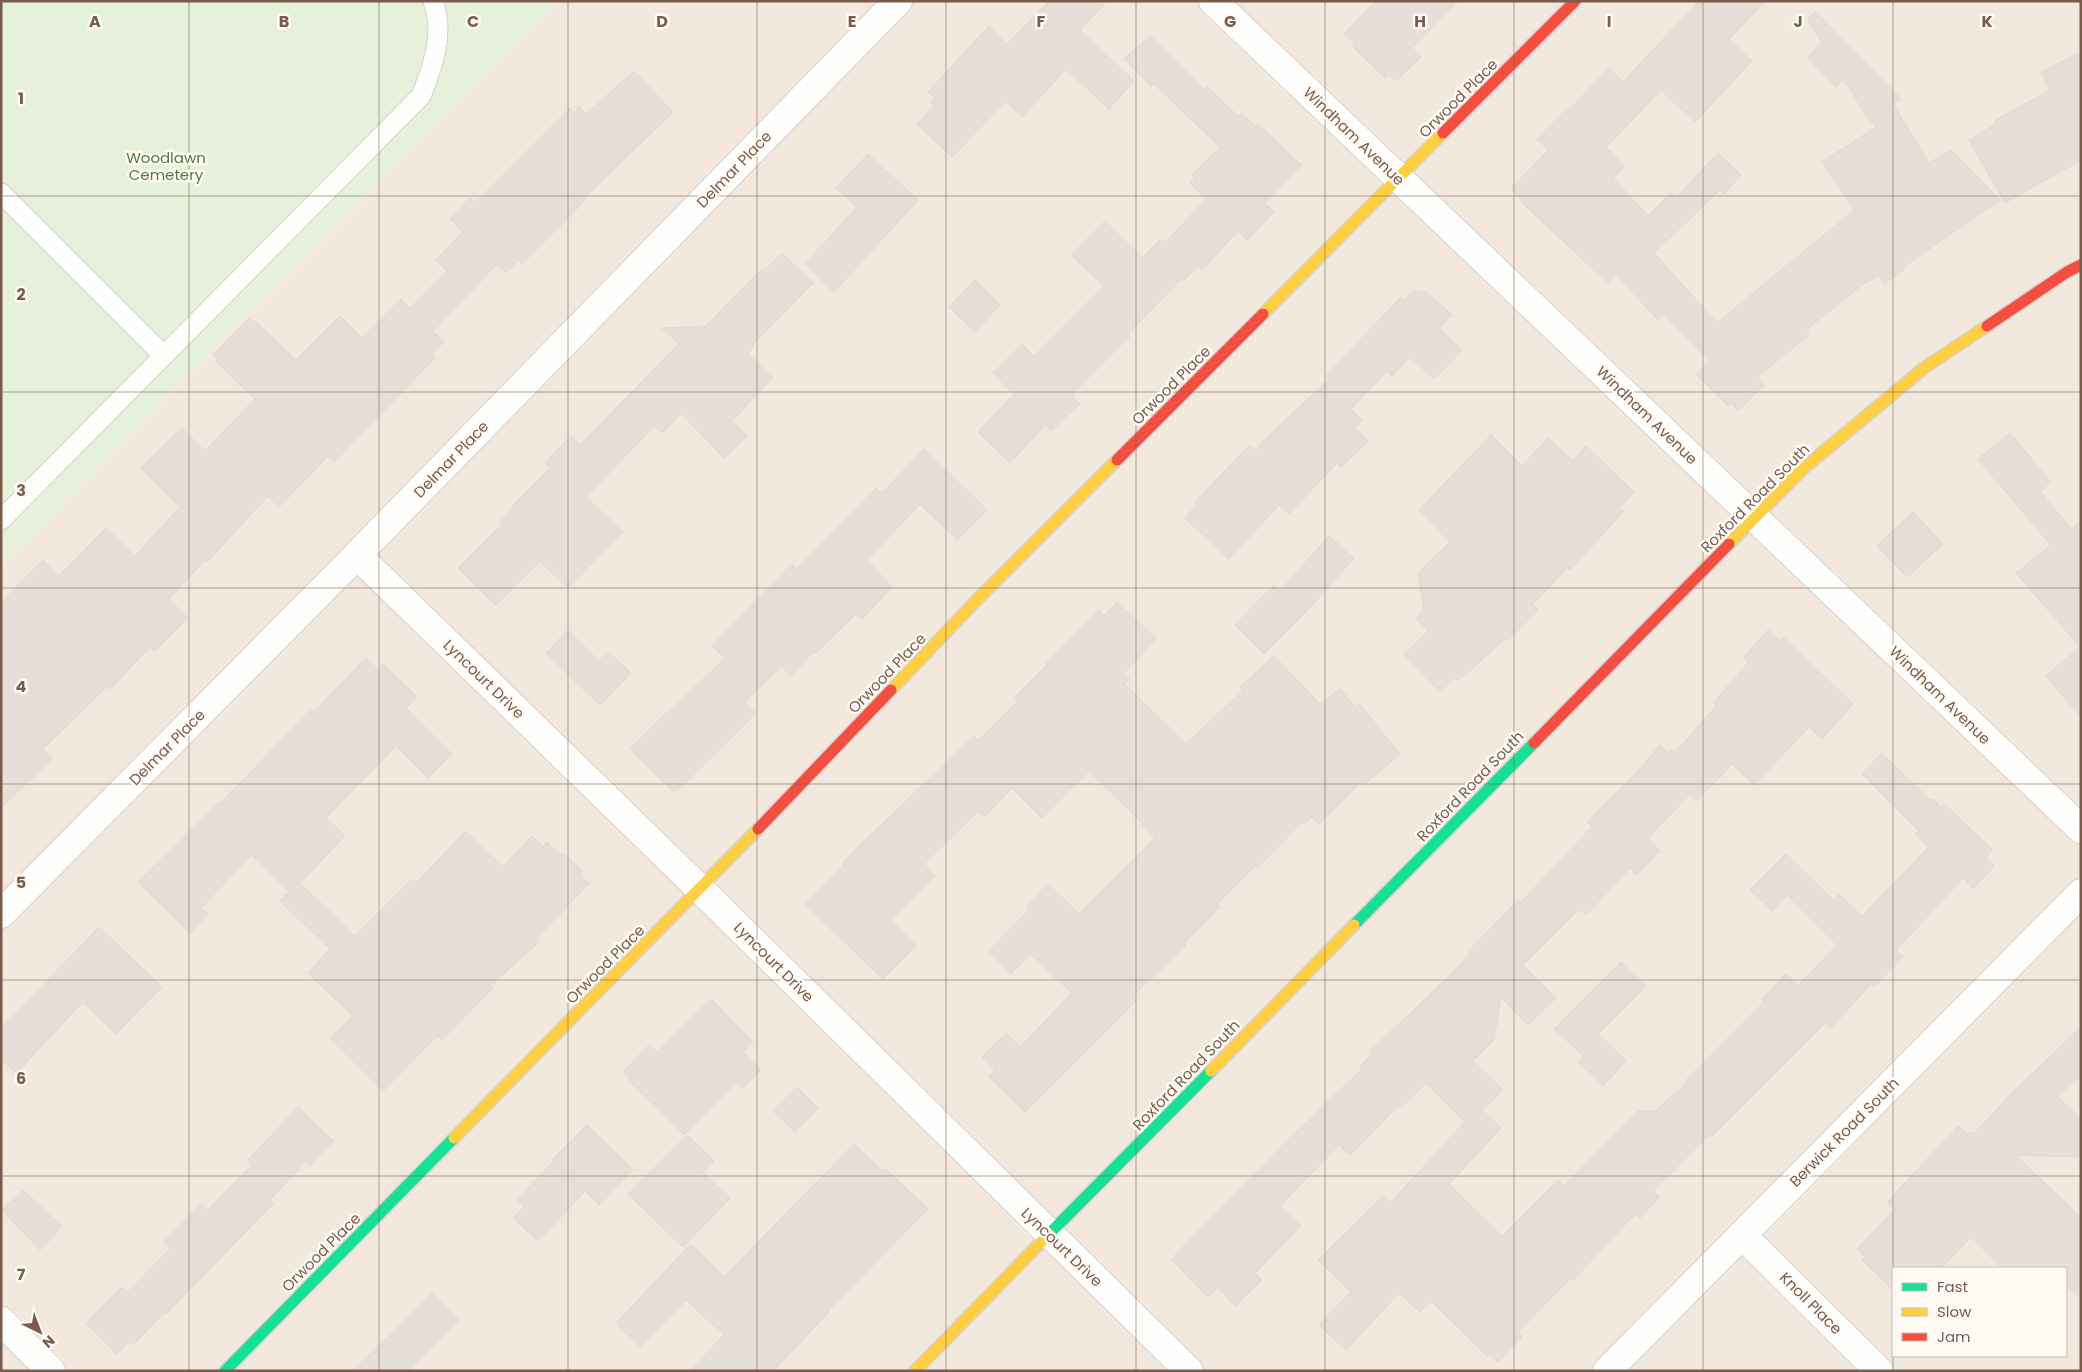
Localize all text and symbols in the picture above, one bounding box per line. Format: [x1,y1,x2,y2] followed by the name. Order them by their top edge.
[89,10,101,33] text: A
[279,10,289,33] text: B
[467,10,479,33] text: C
[656,10,668,33] text: D
[848,10,856,33] text: E
[1037,10,1046,33] text: F
[1224,10,1236,33] text: G
[1414,10,1426,33] text: H
[1607,10,1611,33] text: I
[1793,10,1803,33] text: J
[1981,10,1993,33] text: K
[1414,54,1502,142] street label: Orwood Place
[1299,82,1409,190] street label: Windham Avenue
[18,87,24,110] text: 1
[692,126,776,212] street label: Delmar Place
[126,147,206,185] park label: Woodlawn Cemetery
[16,283,26,306] text: 2
[1127,341,1215,429] street label: Orwood Place
[1592,361,1702,469] street label: Windham Avenue
[409,416,493,502] street label: Delmar Place
[1696,439,1814,557] street label: Roxford Road South
[16,479,26,502] text: 3
[843,628,931,718] street label: Orwood Place
[439,635,529,723] street label: Lyncourt Drive
[1885,641,1995,749] street label: Windham Avenue
[16,675,27,698] text: 4
[124,704,210,790] street label: Delmar Place
[1412,726,1528,846] street label: Roxford Road South
[16,871,26,894] text: 5
[729,917,819,1007] street label: Lyncourt Drive
[561,920,649,1008] street label: Orwood Place
[1128,1015,1244,1135] street label: Roxford Road South
[16,1067,26,1090] text: 6
[1785,1073,1903,1191] street label: Berwick Road South
[1017,1203,1107,1291] street label: Lyncourt Drive
[277,1208,365,1296] street label: Orwood Place
[17,1263,26,1286] text: 7
[1775,1267,1847,1339] street label: Knoll Place
[1892,1267,2067,1357] legend
[1937,1276,1968,1297] text: Fast
[1937,1301,1972,1322] text: Slow
[15,1307,65,1357] north arrow
[1937,1326,1971,1347] text: Jam
[38,1331,59,1353] text: N

